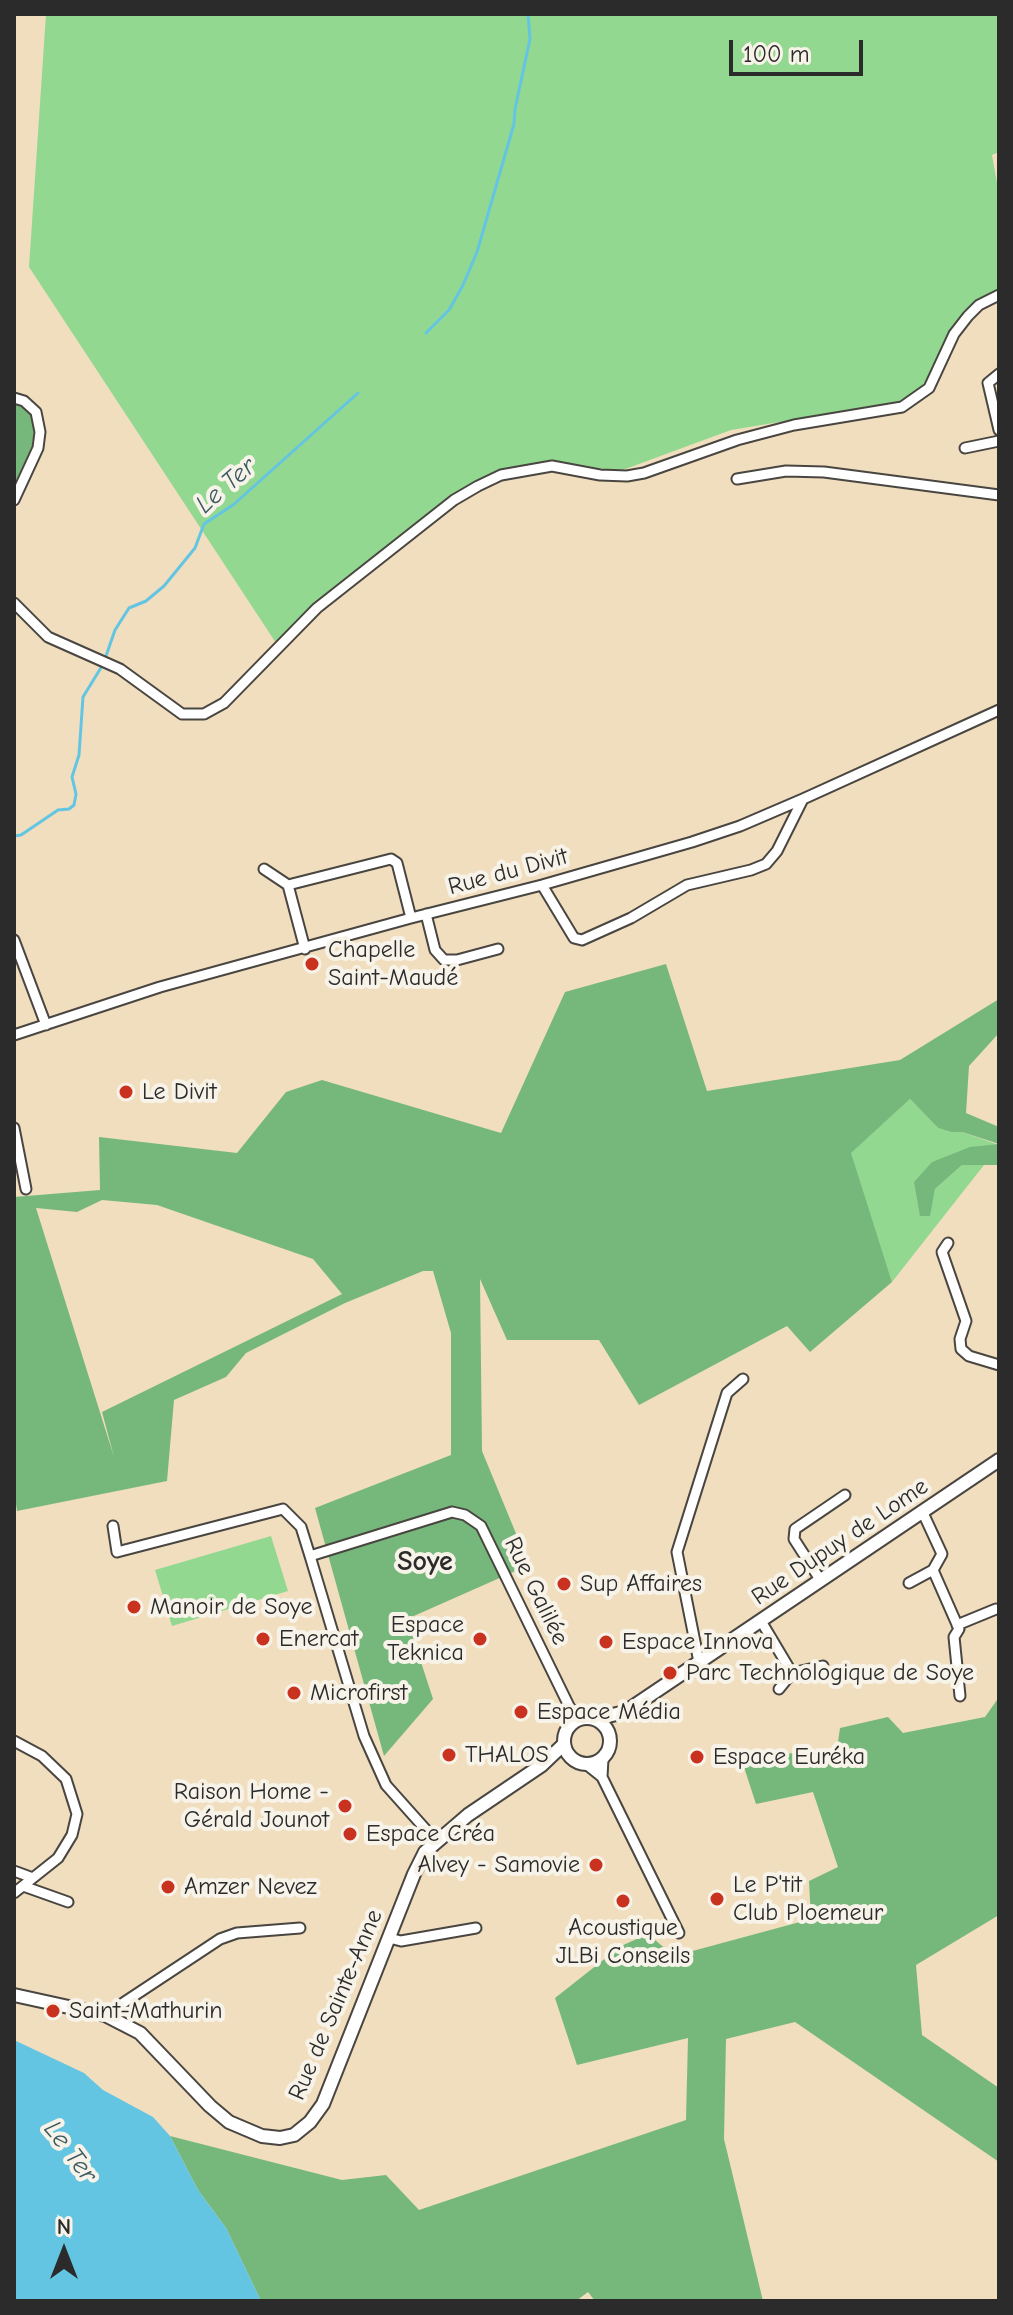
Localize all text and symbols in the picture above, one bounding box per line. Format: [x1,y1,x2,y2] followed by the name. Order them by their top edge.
[733,24,867,74] scale bar
[743,40,810,68] text: 100 m
[190,451,262,521] water label: Le Ter
[445,842,571,902] street label: Rue du Divit
[328,936,458,992] place label: Chapelle Saint-Maudé
[303,955,321,973] marker: Chapelle Saint-Maudé
[142,1078,217,1106] place label: Le Divit
[117,1083,135,1101] marker: Le Divit
[746,1472,934,1612] street label: Rue Dupuy de Lome
[498,1532,574,1650] street label: Rue Galilée
[397,1545,453,1579] district label: Soye
[580,1570,702,1598] place label: Sup Affaires
[555,1575,573,1593] marker: Sup Affaires
[150,1593,312,1621] place label: Manoir de Soye
[125,1598,143,1616] marker: Manoir de Soye
[387,1611,464,1667] place label: Espace Teknica
[279,1625,358,1653] place label: Enercat
[622,1628,774,1656] place label: Espace Innova
[254,1630,272,1648] marker: Enercat
[471,1630,489,1648] marker: Espace Teknica
[597,1633,615,1651] marker: Espace Innova
[686,1659,974,1687] place label: Parc Technologique de Soye
[661,1664,679,1682] marker: Parc Technologique de Soye
[310,1679,407,1707] place label: Microfirst
[285,1684,303,1702] marker: Microfirst
[537,1698,681,1726] place label: Espace Média
[512,1703,530,1721] marker: Espace Média
[465,1741,549,1769] place label: THALOS
[713,1743,865,1771] place label: Espace Euréka
[440,1746,458,1764] marker: THALOS
[688,1748,706,1766] marker: Espace Euréka
[174,1778,329,1834] place label: Raison Home - Gérald Jounot
[336,1797,354,1815] marker: Raison Home - Gérald Jounot
[366,1820,495,1848] place label: Espace Créa
[341,1825,359,1843] marker: Espace Créa
[417,1851,580,1879] place label: Alvey - Samovie
[587,1856,605,1874] marker: Alvey - Samovie
[733,1871,883,1927] place label: Le P'tit Club Ploemeur
[184,1873,317,1901] place label: Amzer Nevez
[159,1878,177,1896] marker: Amzer Nevez
[708,1890,726,1908] marker: Le P'tit Club Ploemeur
[614,1892,632,1910] marker: Acoustique JLBi Conseils
[283,1905,389,2105] street label: Rue de Sainte-Anne
[556,1914,690,1970] place label: Acoustique JLBi Conseils
[69,1997,223,2025] place label: Saint-Mathurin
[44,2002,62,2020] marker: Saint-Mathurin
[37,2115,103,2189] water label: Le Ter
[24,2211,104,2291] north arrow
[57,2214,71,2240] text: N

